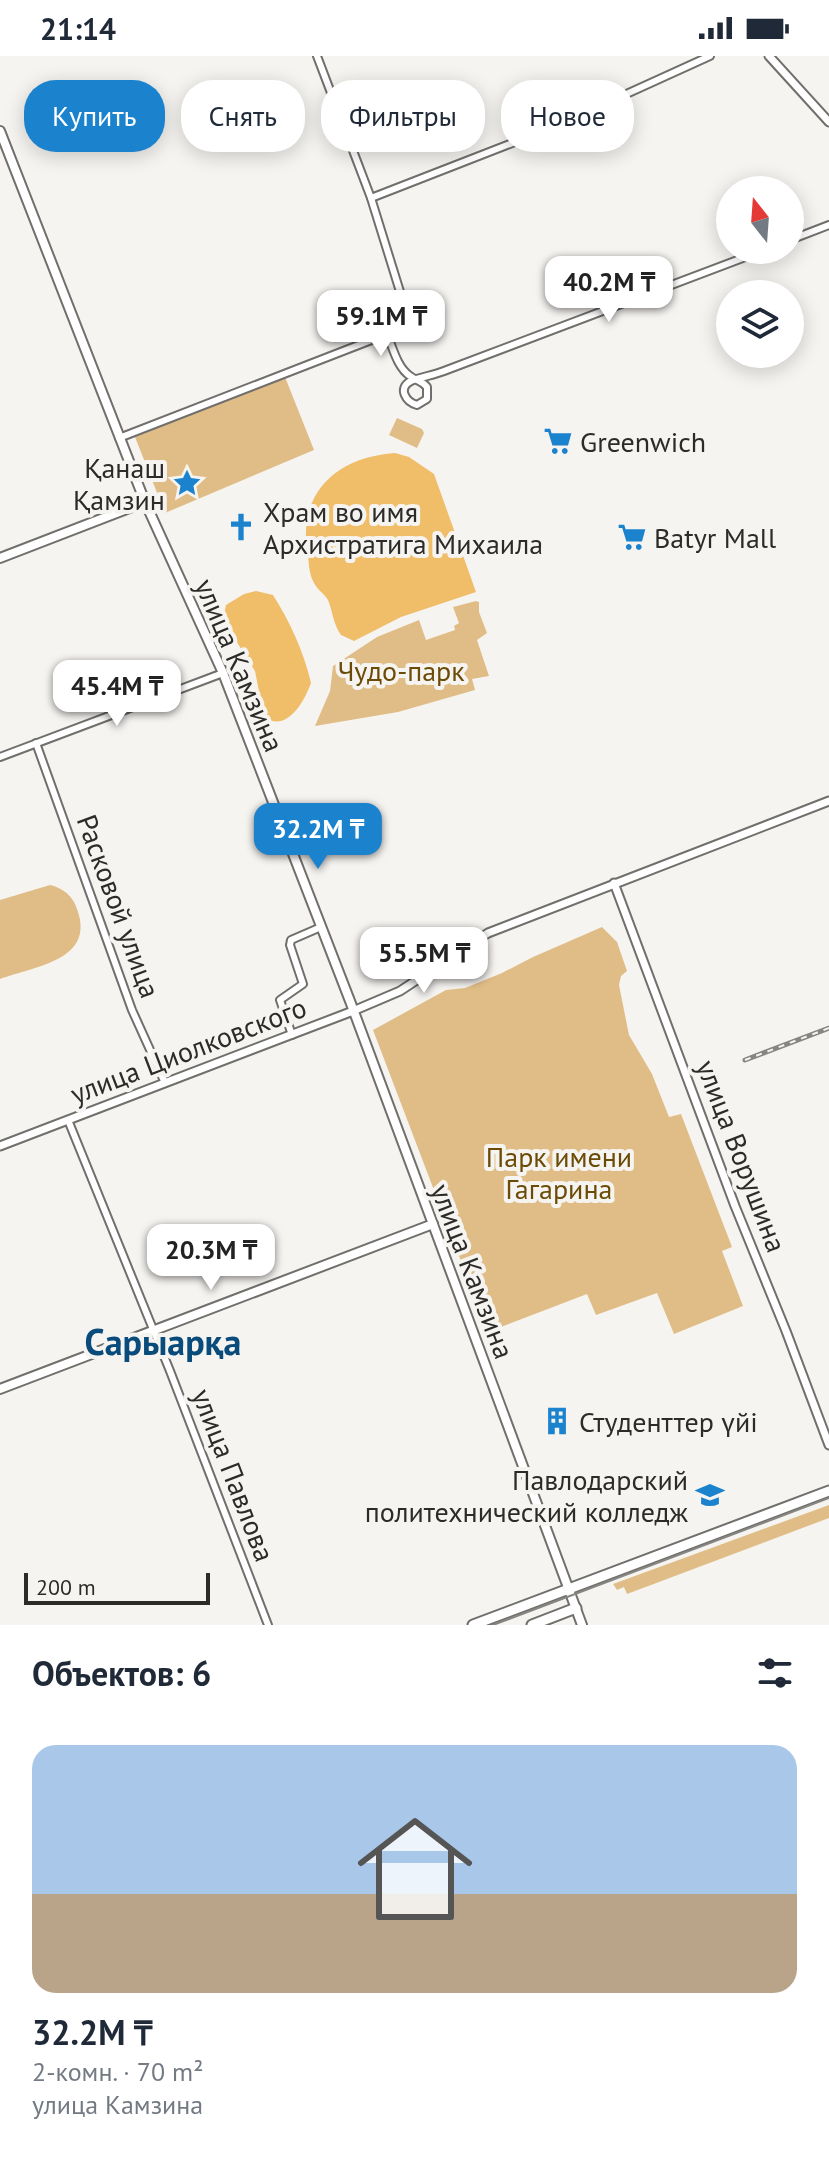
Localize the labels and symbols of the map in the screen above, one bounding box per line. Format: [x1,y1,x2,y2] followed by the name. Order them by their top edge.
[716,176,804,264] north arrow
[535,256,683,324] pin: 40.2M ₸
[307,290,455,358] pin: 59.1M ₸
[580,423,706,460] place label: Greenwich
[543,426,573,456] supermarket icon: Greenwich
[73,449,165,518] place label: Қанаш Қамзин
[172,468,202,498] place icon: Қанаш Қамзин
[263,493,543,562] place label: Храм во имя Архистратига Михаила
[226,512,256,542] church icon: Храм во имя Архистратига Михаила
[654,519,776,556] place label: Batyr Mall
[617,522,647,552] supermarket icon: Batyr Mall
[187,573,293,757] street label: улица Камзина
[337,652,465,689] park label: Чудо-парк
[43,660,191,728] pin: 45.4M ₸
[244,803,392,871] pin: 32.2M ₸
[69,809,169,1003] street label: Расковой улица
[350,927,498,995] pin: 55.5M ₸
[65,988,311,1112] street label: улица Циолковского
[688,1055,796,1257] street label: улица Ворушина
[486,1138,632,1207] park label: Парк имени Гагарина
[423,1178,523,1364] street label: улица Камзина
[137,1224,285,1292] pin: 20.3M ₸
[85,1318,241,1365] district label: Сарыарқа
[184,1383,284,1567] street label: улица Павлова
[579,1403,758,1440] place label: Студенттер үйі
[542,1406,572,1436] building icon: Студенттер үйі
[365,1461,689,1530] place label: Павлодарский политехнический колледж
[695,1480,725,1510] school or university icon: Павлодарский политехнический колледж
[24,1569,210,1605] scale bar

